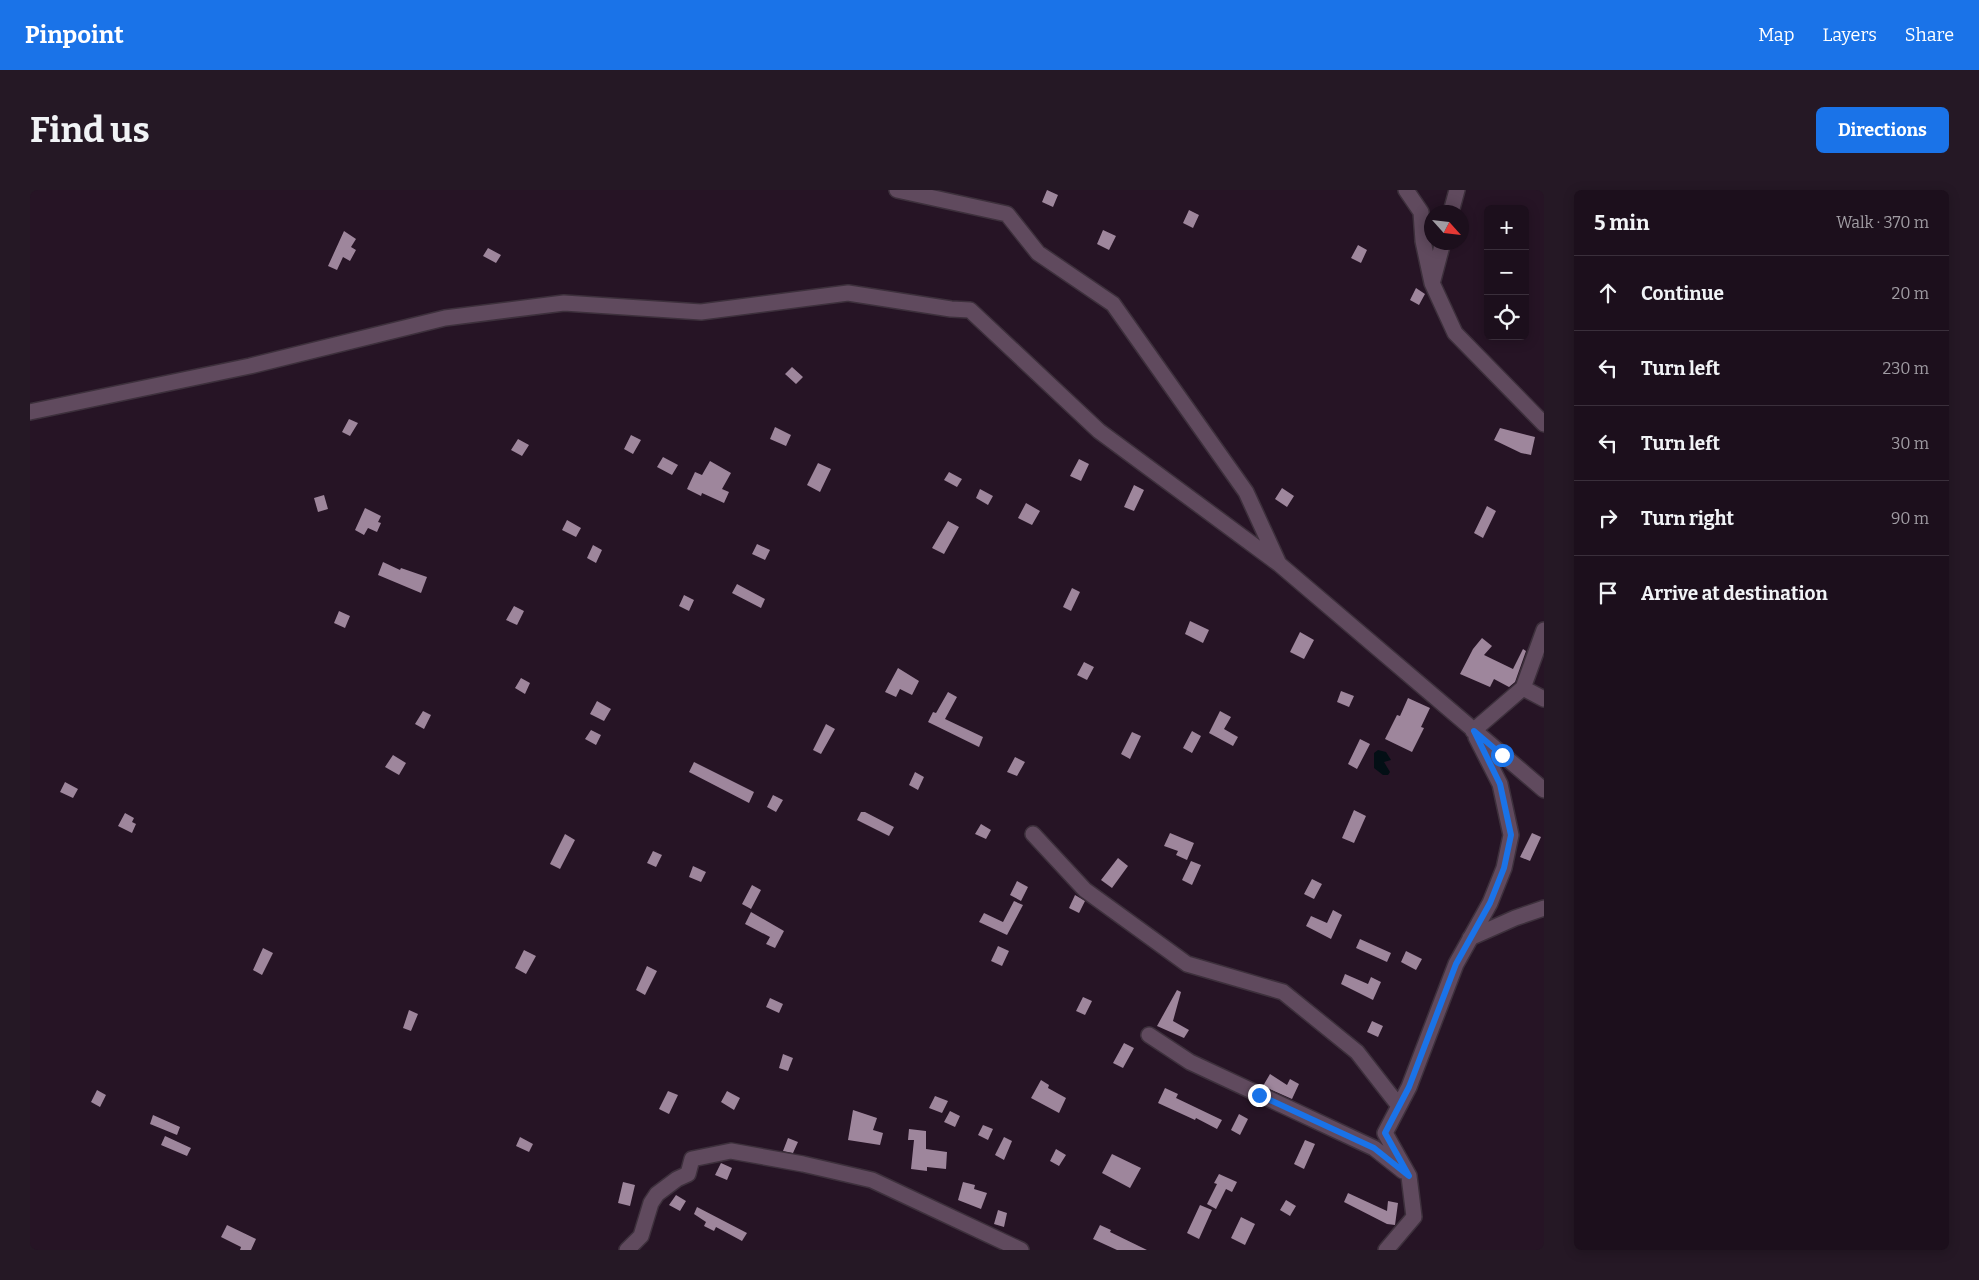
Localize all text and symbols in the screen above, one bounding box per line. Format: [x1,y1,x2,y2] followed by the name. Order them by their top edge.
[25,21,124,49] text: Pinpoint
[1758,24,1794,46] text: Map
[1822,24,1877,46] text: Layers
[1905,24,1954,46] text: Share
[1816,107,1949,153] button: Directions
[30,109,150,151] text: Find us
[1424,205,1469,250] north arrow
[1484,205,1529,340] map controls
[1484,205,1529,250] button: +
[1594,210,1650,236] text: 5 min
[1836,213,1929,232] text: Walk · 370 m
[1484,250,1529,295] button: −
[1594,279,1622,307] icon: ahead
[1641,282,1724,305] text: Continue
[1892,284,1929,303] text: 20 m
[1484,295,1529,340] button: locate
[1594,354,1622,382] icon: left
[1641,357,1720,380] text: Turn left
[1882,359,1929,378] text: 230 m
[1594,429,1622,457] icon: left
[1641,432,1720,455] text: Turn left
[1891,434,1929,453] text: 30 m
[1594,504,1622,532] icon: right
[1641,507,1734,530] text: Turn right
[1891,509,1929,528] text: 90 m
[1594,579,1622,607] icon: arrive
[1641,582,1828,605] text: Arrive at destination
[1491,744,1514,767] route start
[1248,1084,1271,1107] route end

